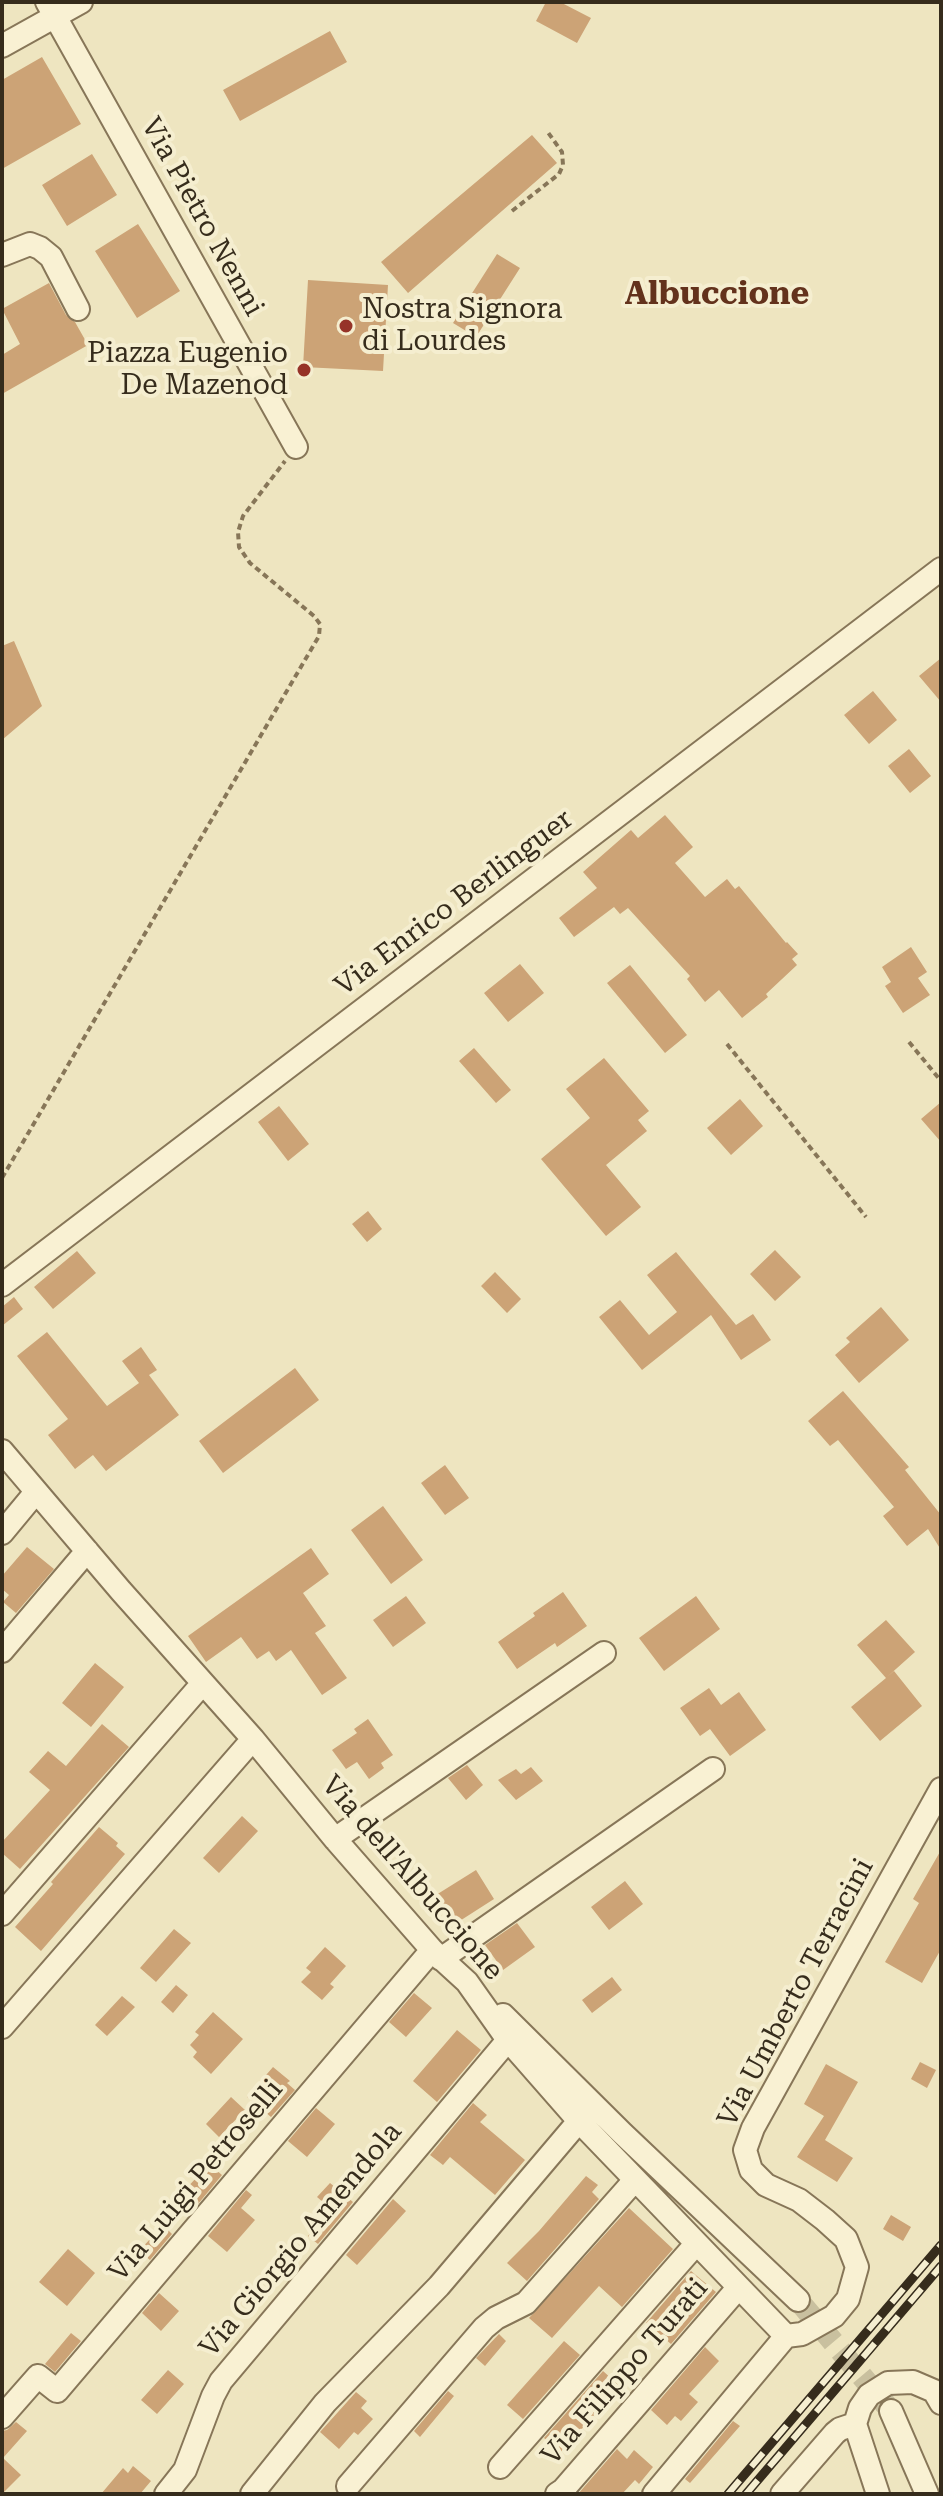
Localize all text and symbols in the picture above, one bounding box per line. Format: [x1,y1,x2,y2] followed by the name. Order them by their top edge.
[134,112,270,322] street label: Via Pietro Nenni
[625,276,809,314] district label: Albuccione
[362,293,562,359] place label: Nostra Signora di Lourdes
[337,317,355,335] marker: Nostra Signora di Lourdes
[87,337,288,403] place label: Piazza Eugenio De Mazenod
[295,361,313,379] marker: Piazza Eugenio De Mazenod
[329,803,579,1003] street label: Via Enrico Berlinguer
[314,1769,510,1987] street label: Via dell'Albuccione
[711,1853,881,2133] street label: Via Umberto Terracini
[102,2073,290,2289] street label: Via Luigi Petroselli
[193,2116,409,2364] street label: Via Giorgio Amendola
[535,2272,715,2472] street label: Via Filippo Turati

